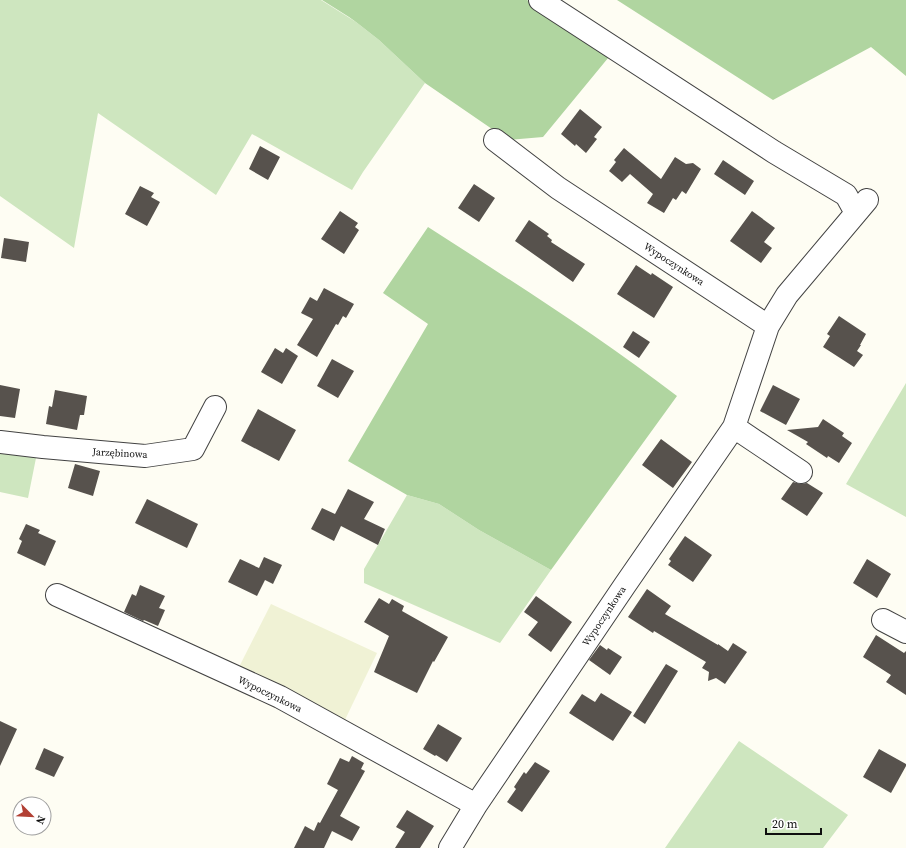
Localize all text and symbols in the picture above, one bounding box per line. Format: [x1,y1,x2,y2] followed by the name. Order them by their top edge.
[641,240,707,289] street label: Wypoczynkowa
[91,445,149,461] street label: Jarzębinowa
[579,583,629,648] street label: Wypoczynkowa
[236,673,305,715] street label: Wypoczynkowa
[12,796,52,836] north arrow
[766,810,821,836] scale bar
[32,813,49,827] text: N
[772,816,798,832] text: 20 m

